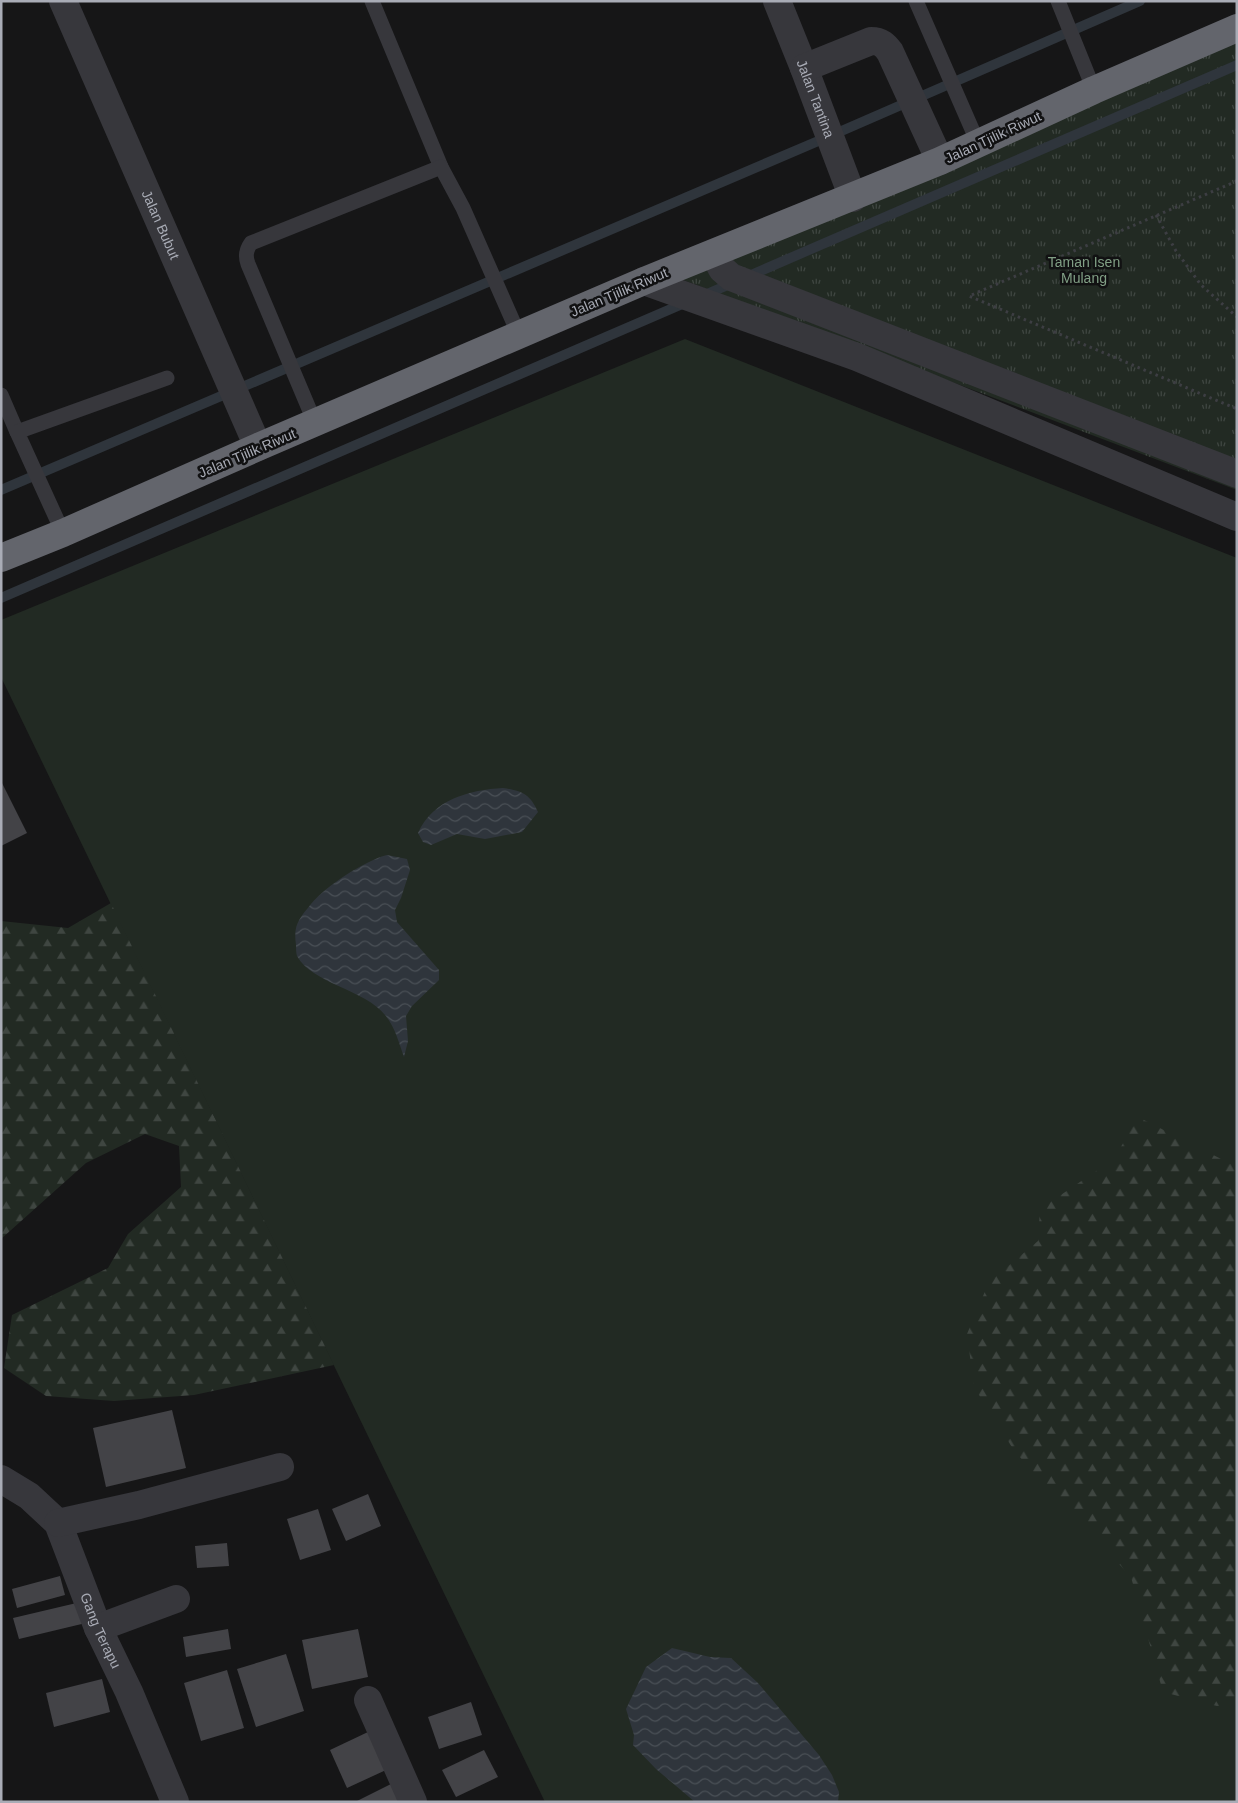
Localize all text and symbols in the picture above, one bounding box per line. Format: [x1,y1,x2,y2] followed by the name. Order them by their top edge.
[793,57,838,140] street label: Jalan Tantina
[942,108,1044,166] street label: Jalan Tjilik Riwut
[139,187,183,262] street label: Jalan Bubut
[1048,254,1120,286] park label: Taman Isen Mulang
[568,264,670,320] street label: Jalan Tjilik Riwut
[196,425,298,481] street label: Jalan Tjilik Riwut
[77,1590,124,1671] street label: Gang Terapu

